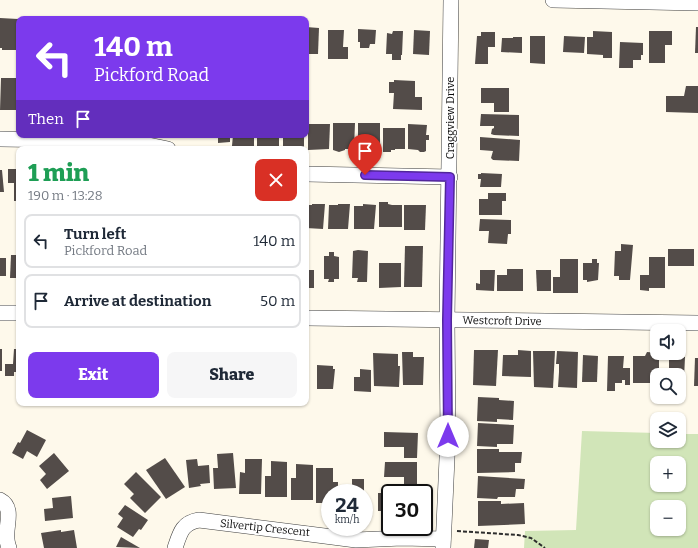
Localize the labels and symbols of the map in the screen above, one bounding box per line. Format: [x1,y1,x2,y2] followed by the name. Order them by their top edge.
[444,77,457,159] street label: Craggview Drive
[348,134,382,175] pin
[462,314,542,328] street label: Westcroft Drive
[427,415,469,457] position arrow
[381,484,433,536] speed limit sign: 30
[220,517,310,539] street label: Silvertip Crescent

